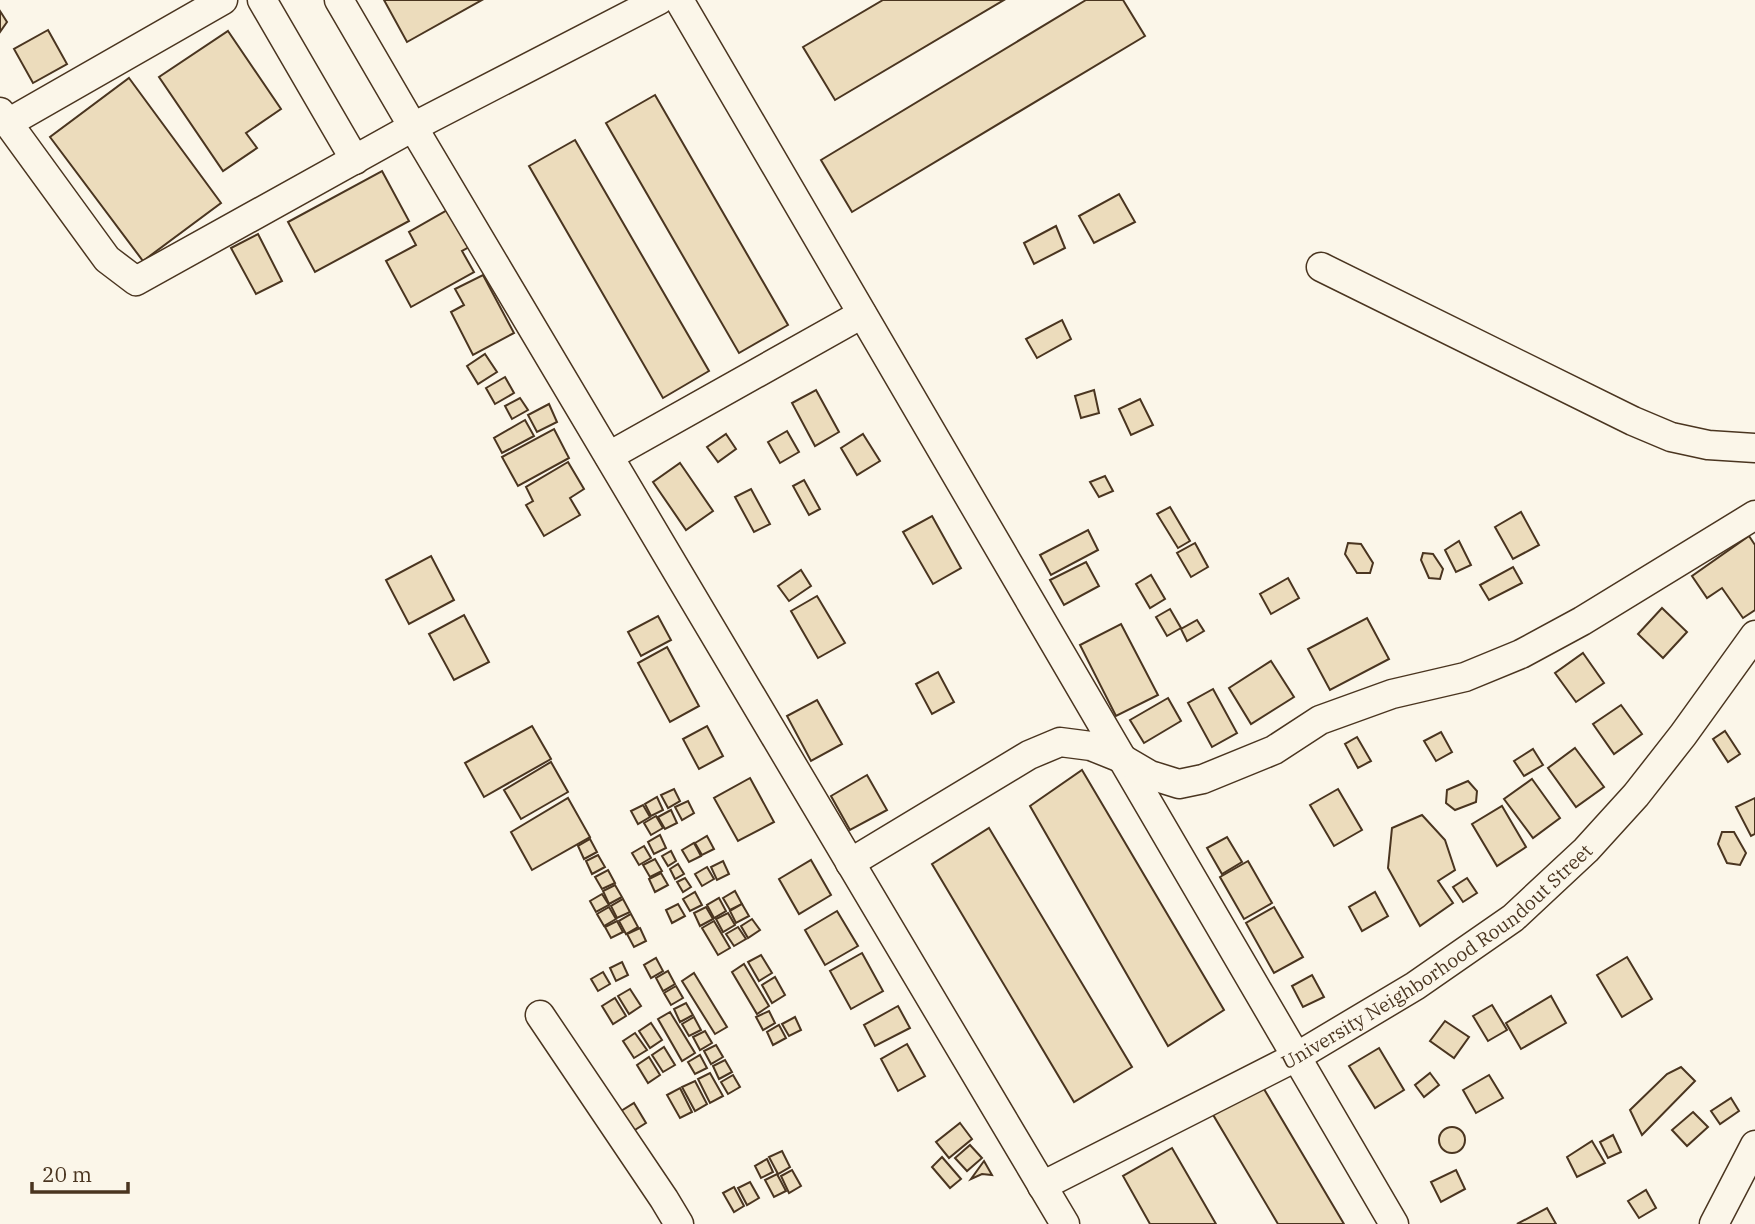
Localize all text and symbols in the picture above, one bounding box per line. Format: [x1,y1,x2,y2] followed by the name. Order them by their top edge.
[1277,839,1598,1075] street label: University Neighborhood Roundout Street
[32,1150,128,1194] scale bar
[42,1160,92,1188] text: 20 m

